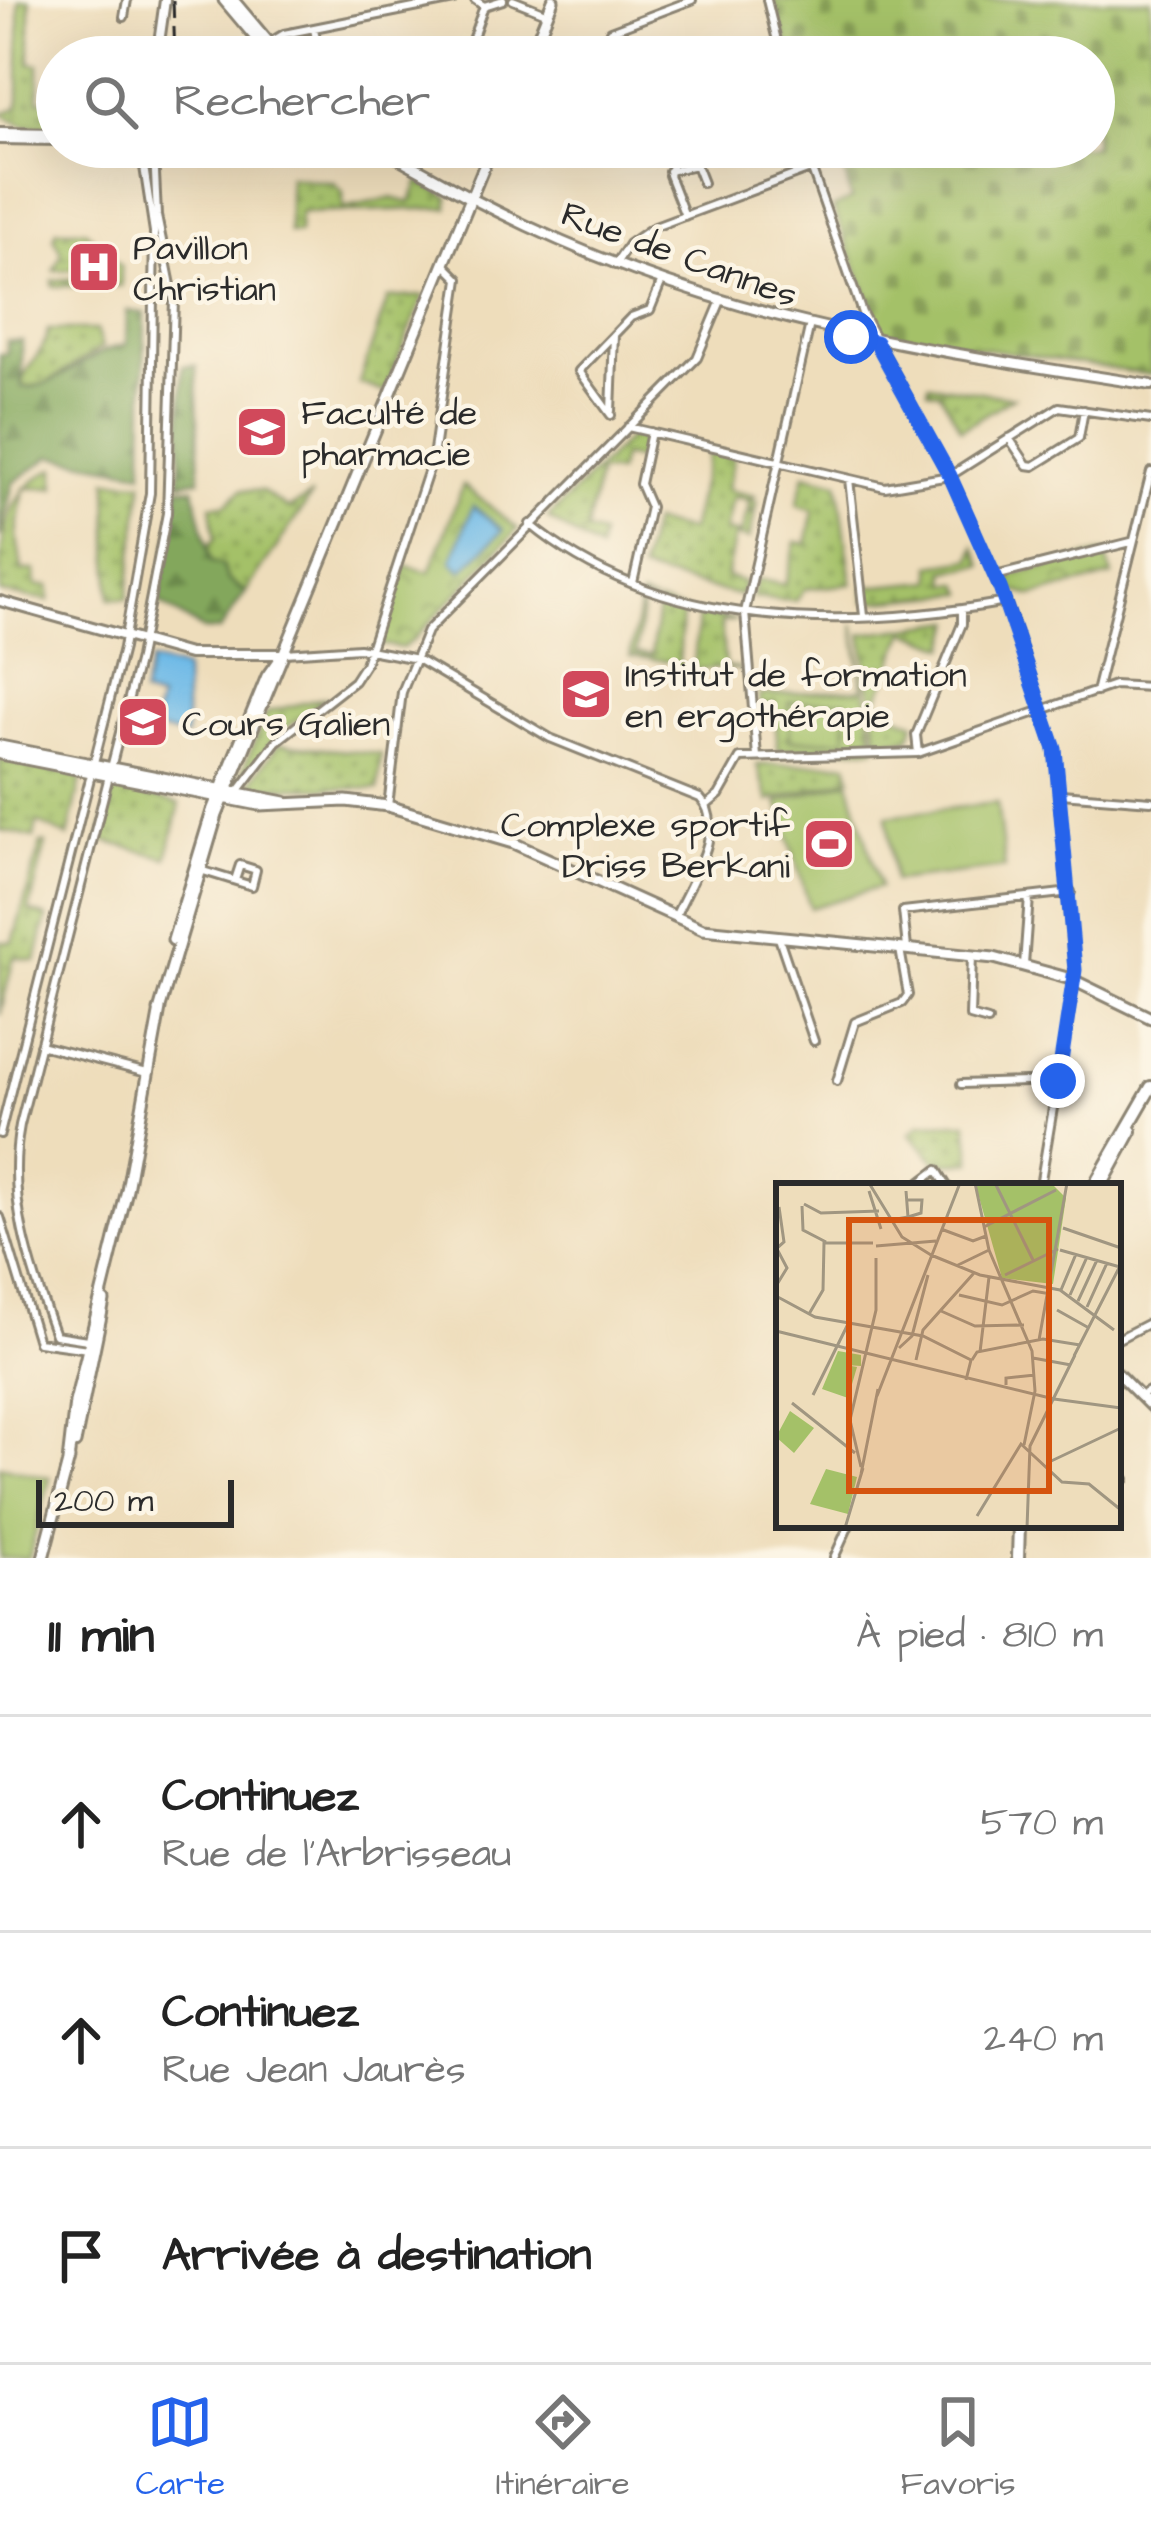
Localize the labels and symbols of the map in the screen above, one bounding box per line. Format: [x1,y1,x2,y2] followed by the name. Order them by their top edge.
[554,189,804,322] street label: Rue de Cannes
[133,223,276,315] place label: Pavillon Christian
[66,239,122,295] hospital icon: Pavillon Christian
[824,310,878,364] route start
[301,388,477,480] place label: Faculté de pharmacie
[234,404,290,460] school or university icon: Faculté de pharmacie
[625,650,967,743] place label: Institut de formation en ergothérapie
[558,666,614,722] school or university icon: Institut de formation en ergothérapie
[115,694,171,750] school or university icon: Cours Galien
[182,699,390,750] place label: Cours Galien
[501,800,791,892] place label: Complexe sportif Driss Berkani
[801,816,857,872] sports icon: Complexe sportif Driss Berkani
[1031,1054,1085,1108] route end
[776,1183,1121,1528] inset map
[36,1474,234,1527] scale bar

